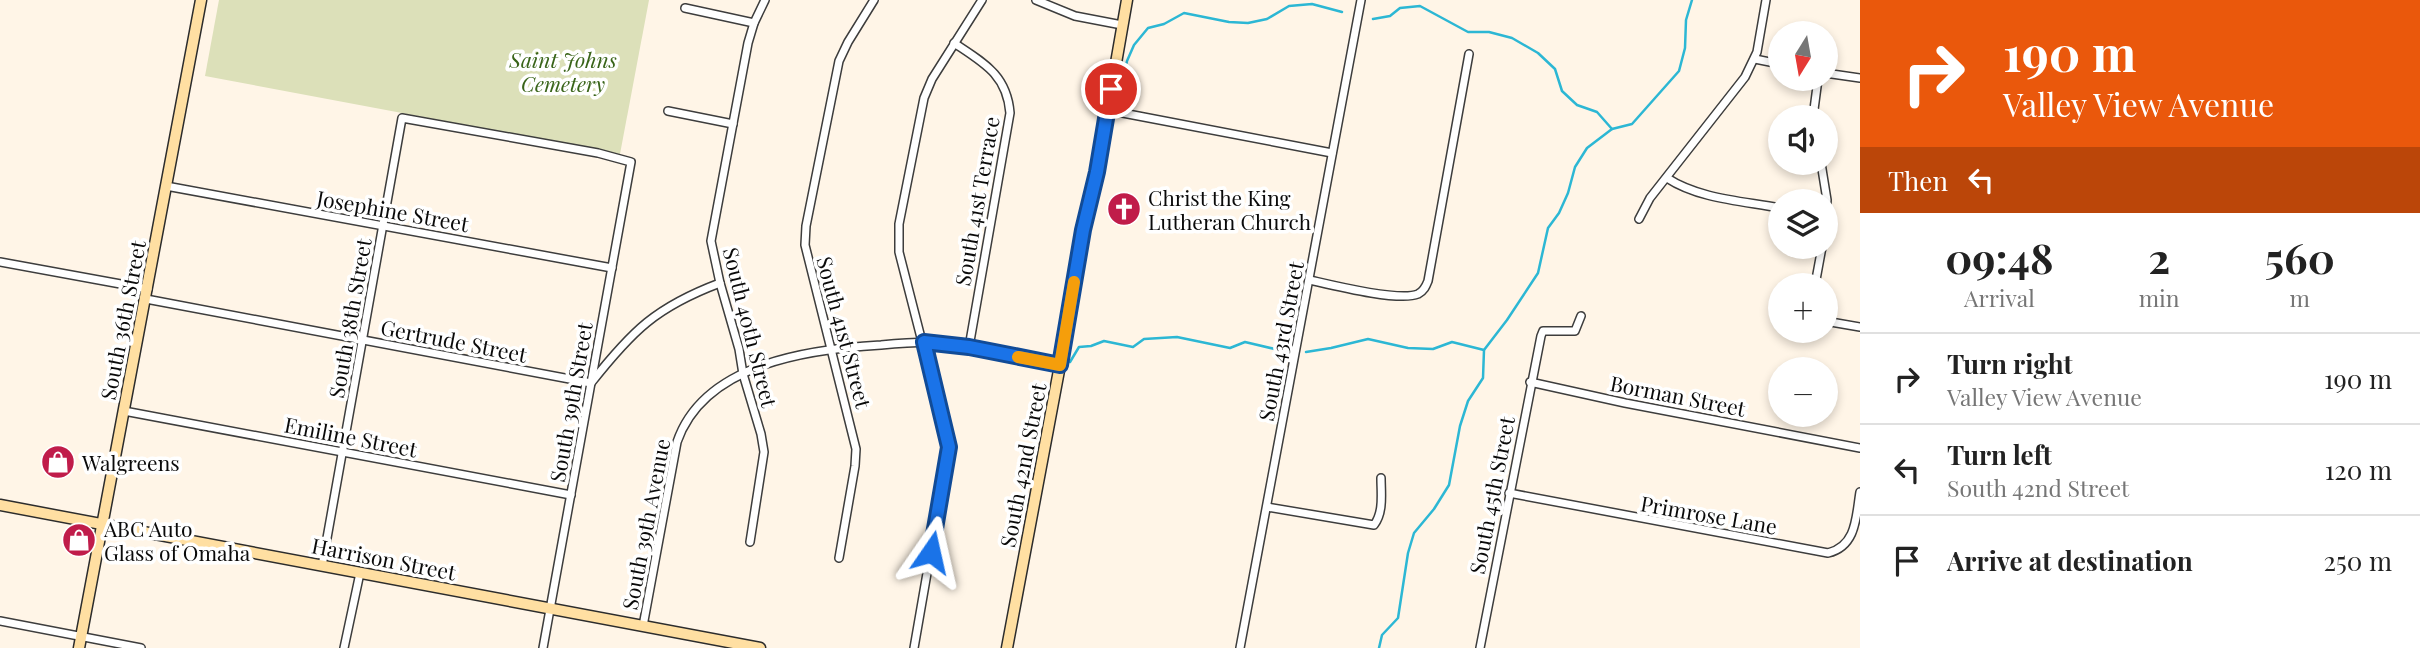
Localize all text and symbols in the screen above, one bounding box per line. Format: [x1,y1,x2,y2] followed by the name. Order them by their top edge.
[2003,19,2136,84] text: 190 m
[1768,21,1838,91] north arrow
[1768,21,1838,427] map controls
[1888,28,1979,119] icon: right
[508,45,617,97] park label: Saint Johns Cemetery
[1081,59,1141,119] pin
[1092,70,1130,108] icon: arrive
[2003,82,2274,125] text: Valley View Avenue
[1768,105,1838,175] button: sound
[947,114,1005,288] street label: South 41st Terrace
[1962,161,2000,199] icon: left
[1888,163,1948,198] text: Then
[314,183,472,237] street label: Josephine Street
[1148,183,1312,235] place label: Christ the King Lutheran Church
[1768,189,1838,259] button: layers
[1105,190,1143,228] church icon: Christ the King Lutheran Church
[1945,229,2053,285] text: 09:48
[2148,229,2170,285] text: 2
[2265,229,2335,285] text: 560
[321,235,377,400] street label: South 38th Street
[93,237,151,402] street label: South 36th Street
[718,244,785,410] street label: South 40th Street
[811,253,879,411] street label: South 41st Street
[1251,258,1309,423] street label: South 43rd Street
[1768,273,1838,343] button: +
[1964,282,2035,313] text: Arrival
[2139,282,2180,313] text: min
[2290,282,2310,313] text: m
[379,312,530,368] street label: Gertrude Street
[542,319,598,484] street label: South 39th Street
[1947,346,2073,381] text: Turn right
[1768,357,1838,427] button: −
[1888,360,1926,398] icon: right
[2324,361,2392,396] text: 190 m
[1608,368,1749,422] street label: Borman Street
[992,380,1052,549] street label: South 42nd Street
[1947,381,2142,412] text: Valley View Avenue
[282,409,420,463] street label: Emiline Street
[1462,413,1520,576] street label: South 45th Street
[615,436,675,612] street label: South 39th Avenue
[1947,437,2052,472] text: Turn left
[39,443,77,481] shop icon: Walgreens
[81,448,180,476] place label: Walgreens
[1888,451,1926,489] icon: left
[2325,452,2392,487] text: 120 m
[1947,472,2129,503] text: South 42nd Street
[1639,488,1779,540] street label: Primrose Lane
[103,514,251,566] place label: ABC Auto Glass of Omaha
[894,515,968,589] position arrow
[60,521,98,559] shop icon: ABC Auto Glass of Omaha
[310,530,459,586] street label: Harrison Street
[1888,542,1926,580] icon: arrive
[1947,543,2193,578] text: Arrive at destination
[2324,543,2392,578] text: 250 m

